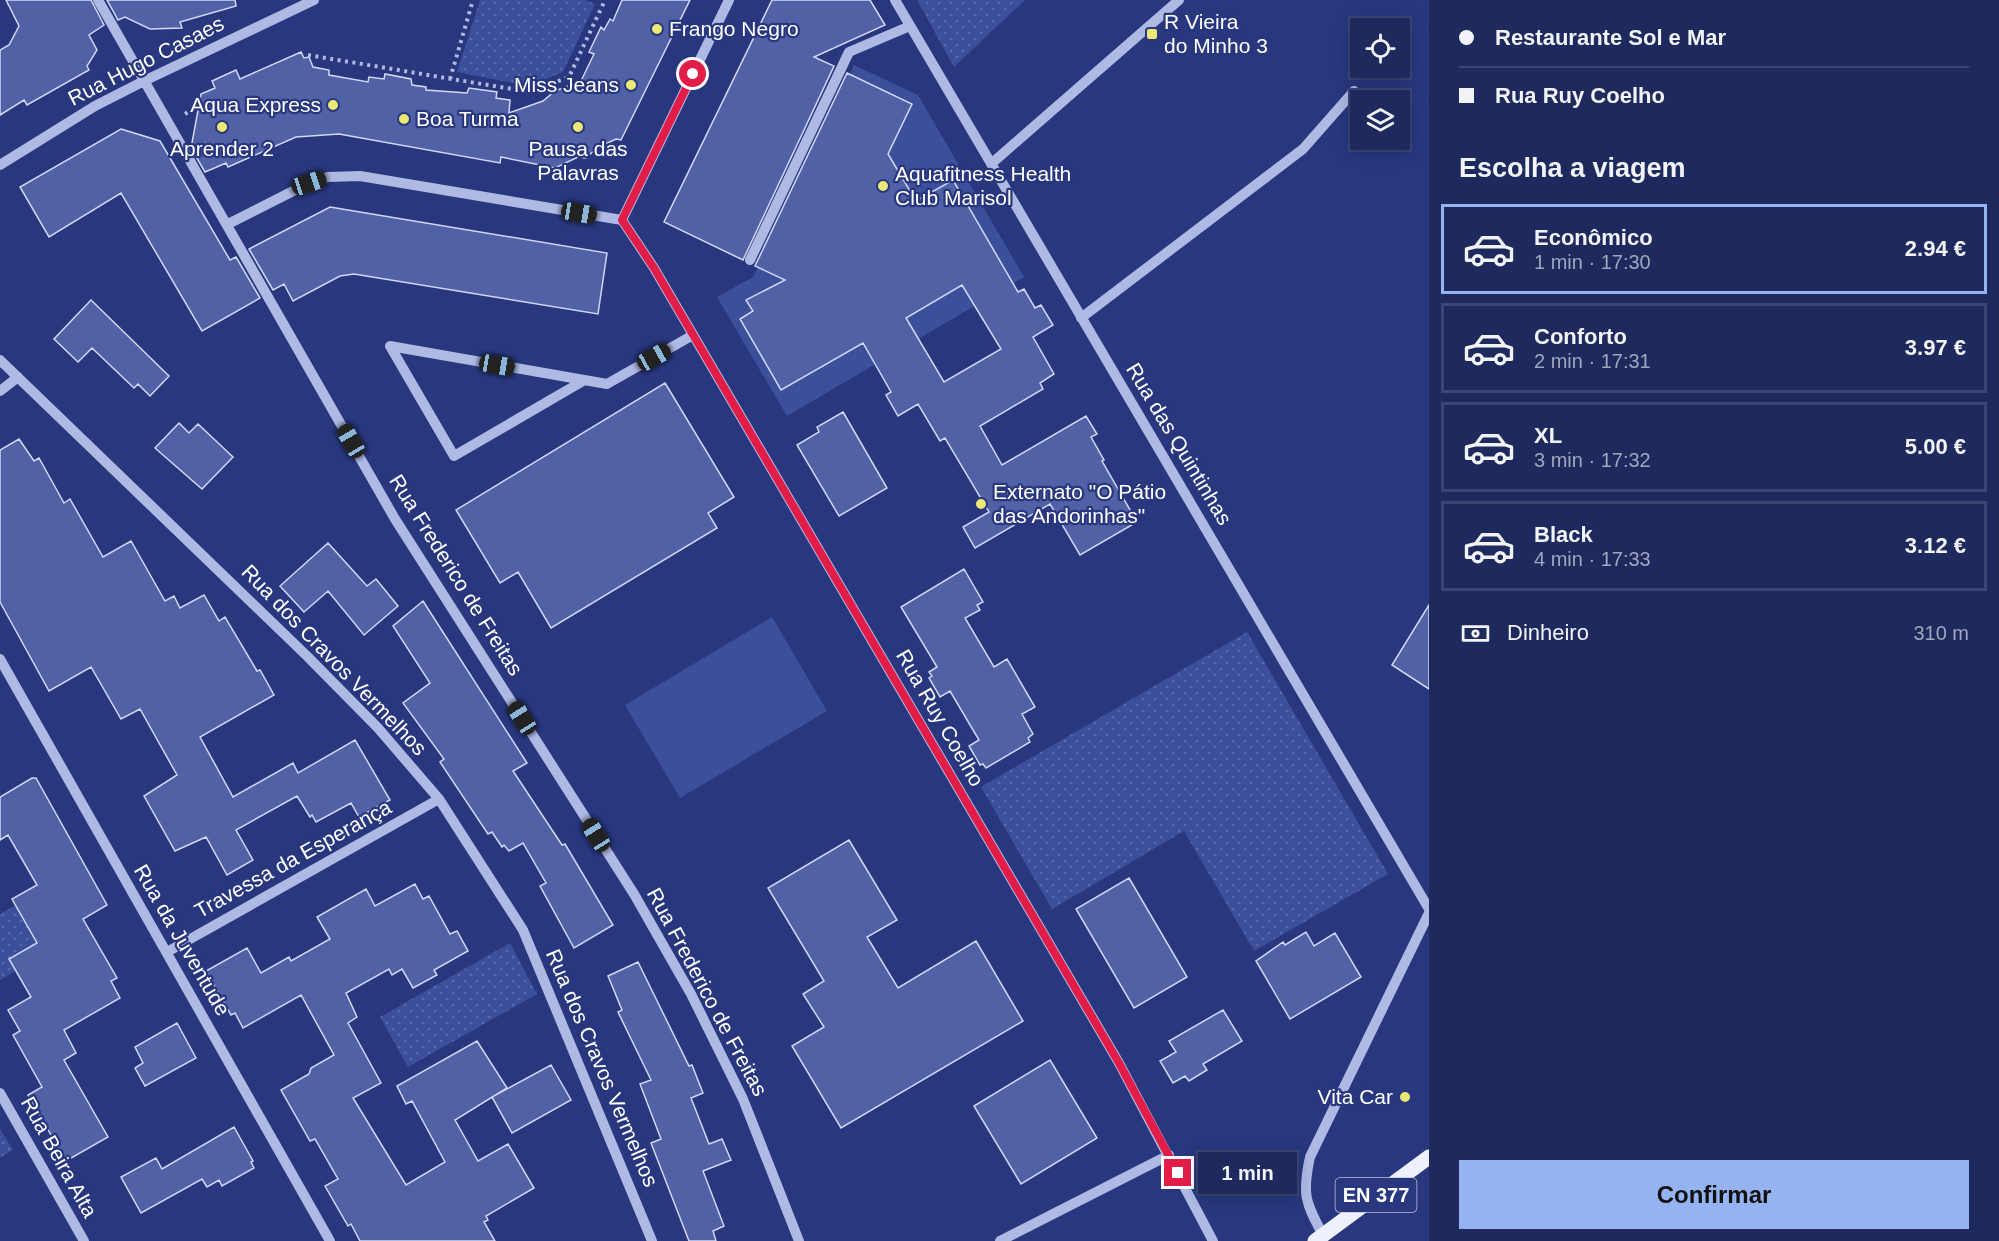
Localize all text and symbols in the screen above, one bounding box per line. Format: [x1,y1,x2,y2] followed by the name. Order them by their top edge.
[1164,10,1268,57] place label: R Vieira do Minho 3
[64,11,227,110] street label: Rua Hugo Casaes
[669,17,799,40] place label: Frango Negro
[1350,18,1410,150] map controls
[1350,18,1410,78] button: locate
[650,22,664,36] marker: Frango Negro
[1495,25,1726,50] text: Restaurante Sol e Mar
[1145,27,1159,41] marker: R Vieira do Minho 3
[679,60,706,87] route start
[514,73,619,96] place label: Miss Jeans
[624,78,638,92] marker: Miss Jeans
[1495,83,1665,108] text: Rua Ruy Coelho
[1350,90,1410,150] button: layers
[190,93,321,116] place label: Aqua Express
[326,98,340,112] marker: Aqua Express
[416,107,519,130] place label: Boa Turma
[397,112,411,126] marker: Boa Turma
[215,120,229,134] marker: Aprender 2
[571,120,585,134] marker: Pausa das Palavras
[170,137,274,160] place label: Aprender 2
[528,137,628,184] place label: Pausa das Palavras
[1459,153,1686,183] text: Escolha a viagem
[895,162,1071,209] place label: Aquafitness Health Club Marisol
[289,169,329,197] car
[876,179,890,193] marker: Aquafitness Health Club Marisol
[560,201,598,225] car
[1462,222,1516,276] icon: car
[1534,225,1653,250] text: Econômico
[1905,236,1966,261] text: 2.94 €
[1534,251,1651,273] text: 1 min · 17:30
[1462,321,1516,375] icon: car
[1534,324,1627,349] text: Conforto
[1905,335,1966,360] text: 3.97 €
[634,340,674,374] car
[1534,350,1651,372] text: 2 min · 17:31
[478,353,516,377] car
[1122,359,1237,529] street label: Rua das Quintinhas
[1462,420,1516,474] icon: car
[334,421,368,461] car
[1534,423,1562,448] text: XL
[1905,434,1966,459] text: 5.00 €
[1534,449,1651,471] text: 3 min · 17:32
[385,470,528,679] street label: Rua Frederico de Freitas
[993,480,1166,527] place label: Externato "O Pátio das Andorinhas"
[974,497,988,511] marker: Externato "O Pátio das Andorinhas"
[1462,519,1516,573] icon: car
[1534,522,1593,547] text: Black
[1905,533,1966,558] text: 3.12 €
[1534,548,1651,570] text: 4 min · 17:33
[237,560,431,760] street label: Rua dos Cravos Vermelhos
[1459,617,1492,650] icon: cash
[1507,620,1589,645] text: Dinheiro
[1913,622,1969,644] text: 310 m
[892,645,989,790] street label: Rua Ruy Coelho
[505,698,539,738] car
[191,795,395,922] street label: Travessa da Esperança
[579,815,613,855] car
[130,860,235,1019] street label: Rua da Juventude
[643,884,772,1100] street label: Rua Frederico de Freitas
[542,946,663,1190] street label: Rua dos Cravos Vermelhos
[1318,1085,1393,1108] place label: Vita Car
[1398,1090,1412,1104] marker: Vita Car
[17,1092,102,1221] street label: Rua Beira Alta
[1199,1152,1298,1194] callout: 1 min
[1164,1159,1191,1186] route end
[1459,1160,1969,1229] button: Confirmar
[1221,1162,1274,1184] text: 1 min
[1336,1178,1416,1212] road number: EN 377

